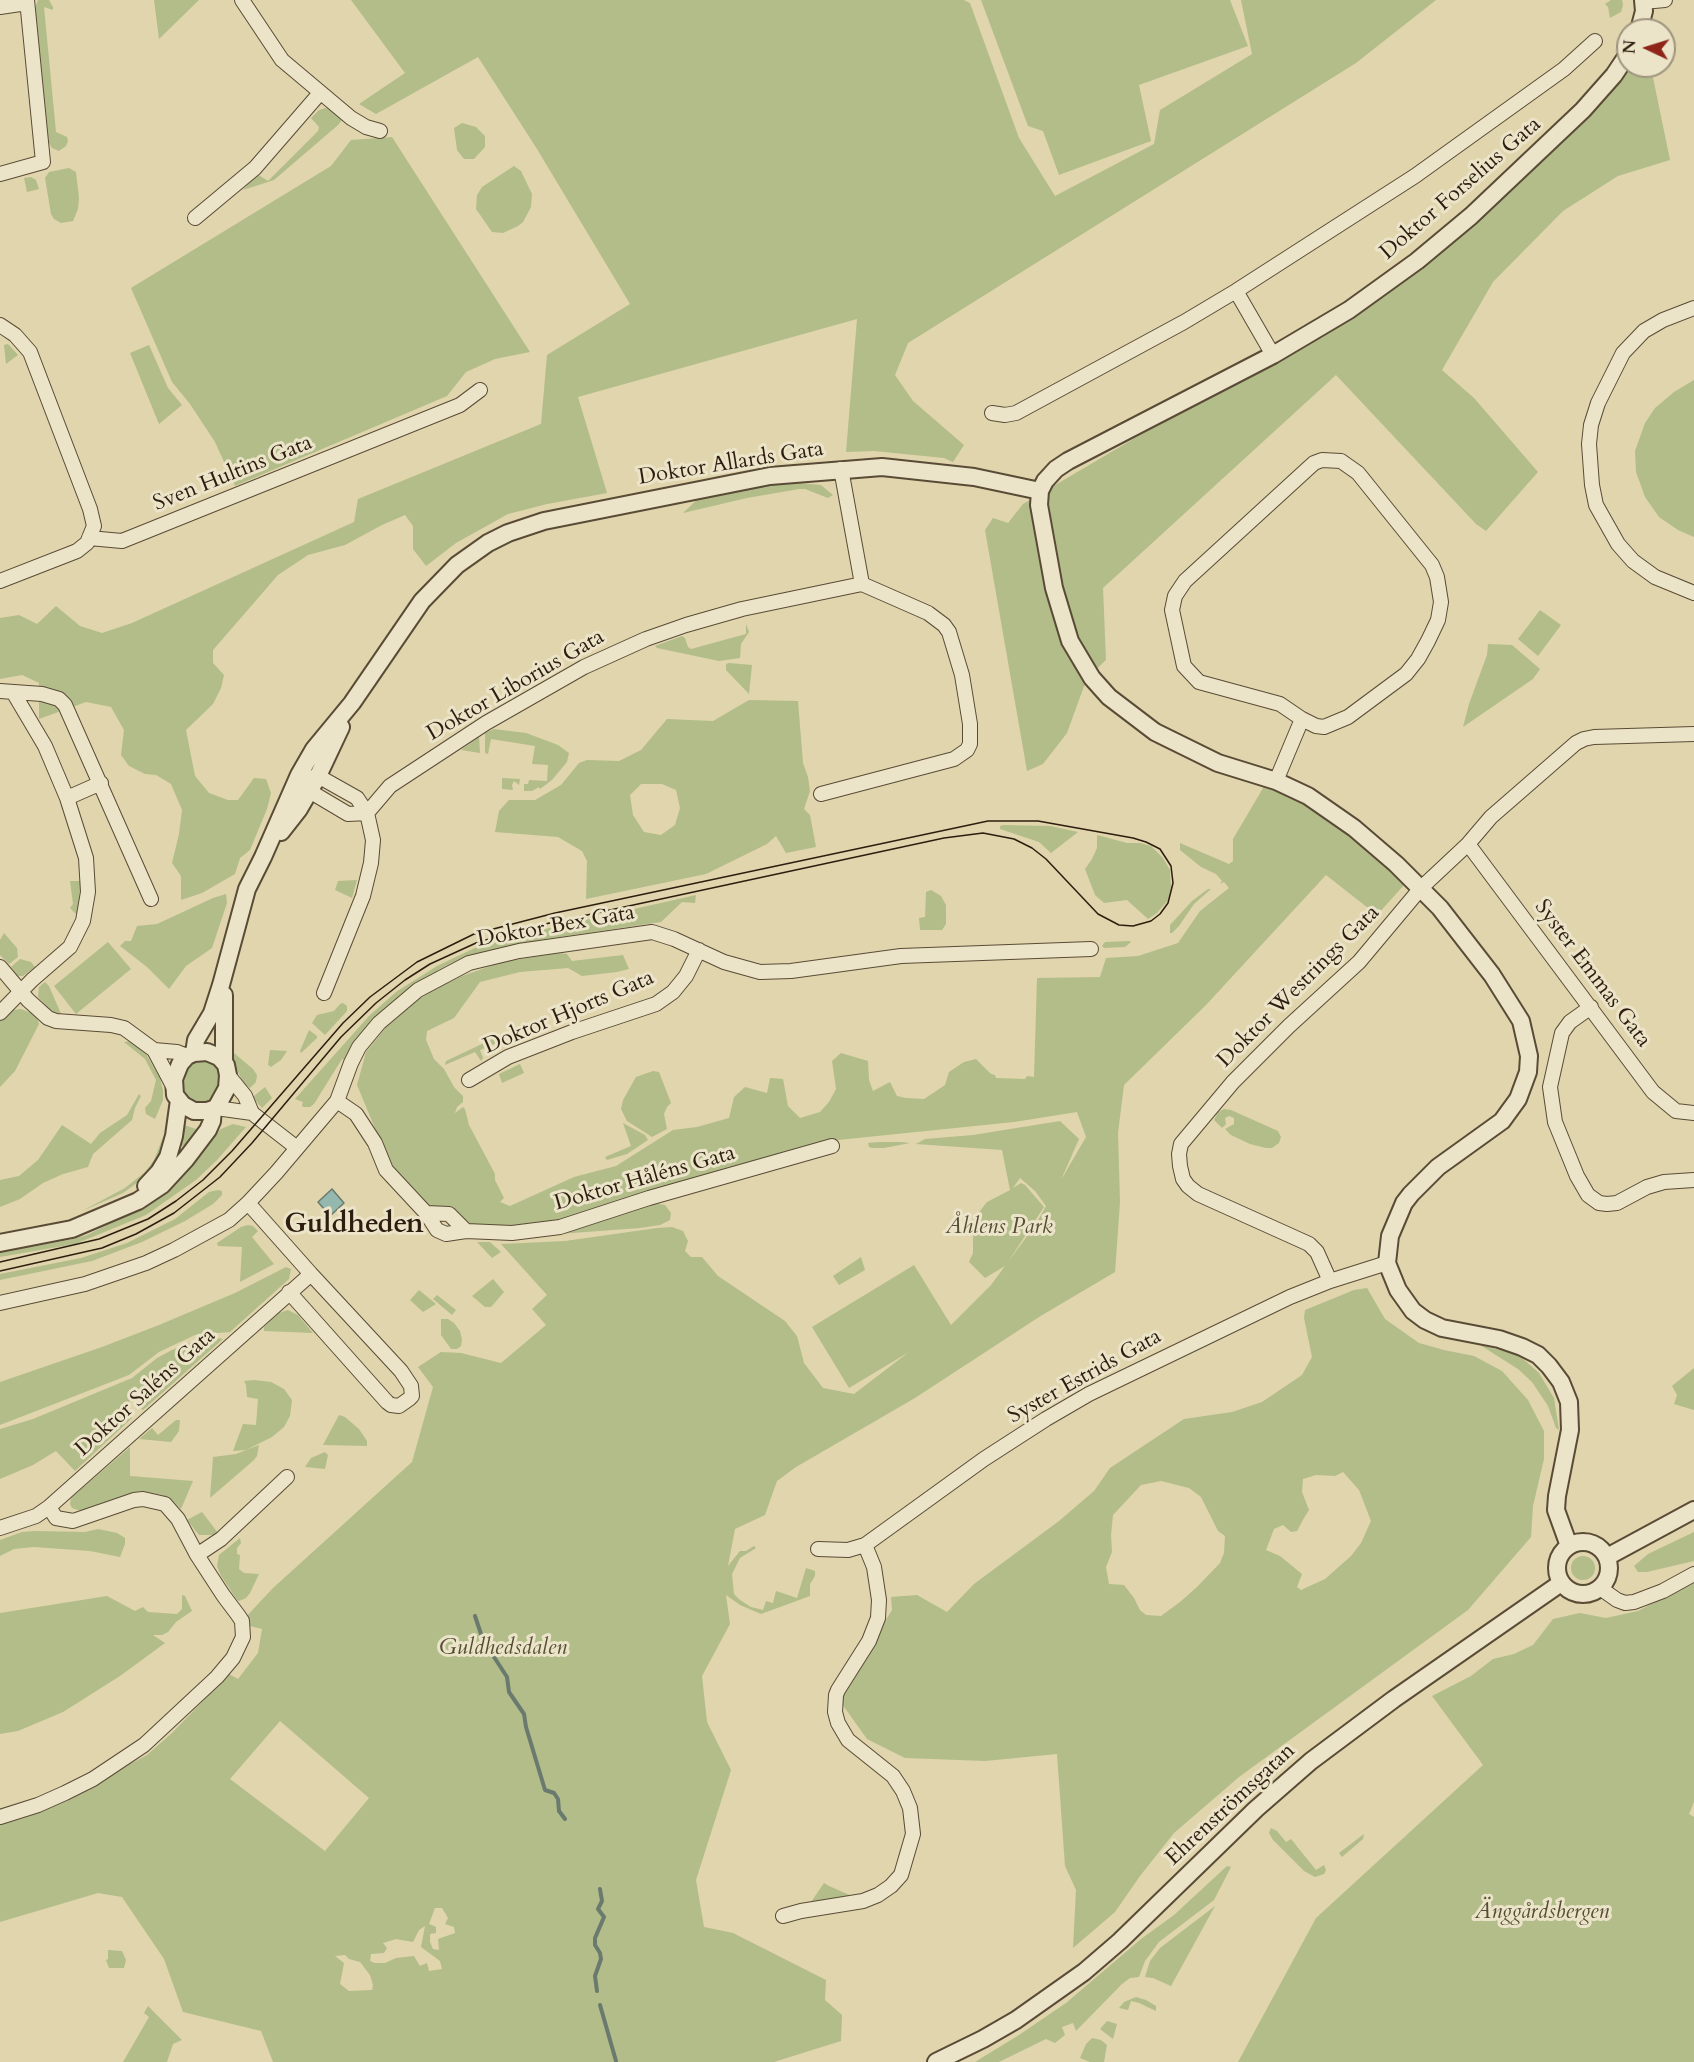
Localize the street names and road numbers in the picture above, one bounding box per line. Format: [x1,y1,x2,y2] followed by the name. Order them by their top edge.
[1375,112,1547,266] street label: Doktor Forselius Gata
[150,430,316,518] street label: Sven Hultins Gata
[637,436,825,492] street label: Doktor Allards Gata
[423,624,609,748] street label: Doktor Liborius Gata
[1528,895,1656,1053] street label: Syster Emmas Gata
[475,900,637,954] street label: Doktor Bex Gata
[1212,900,1386,1074] street label: Doktor Westrings Gata
[480,965,658,1061] street label: Doktor Hjorts Gata
[552,1141,738,1217] street label: Doktor Håléns Gata
[70,1323,222,1463] street label: Doktor Saléns Gata
[1004,1324,1166,1430] street label: Syster Estrids Gata
[1161,1738,1301,1872] street label: Ehrenströmsgatan

